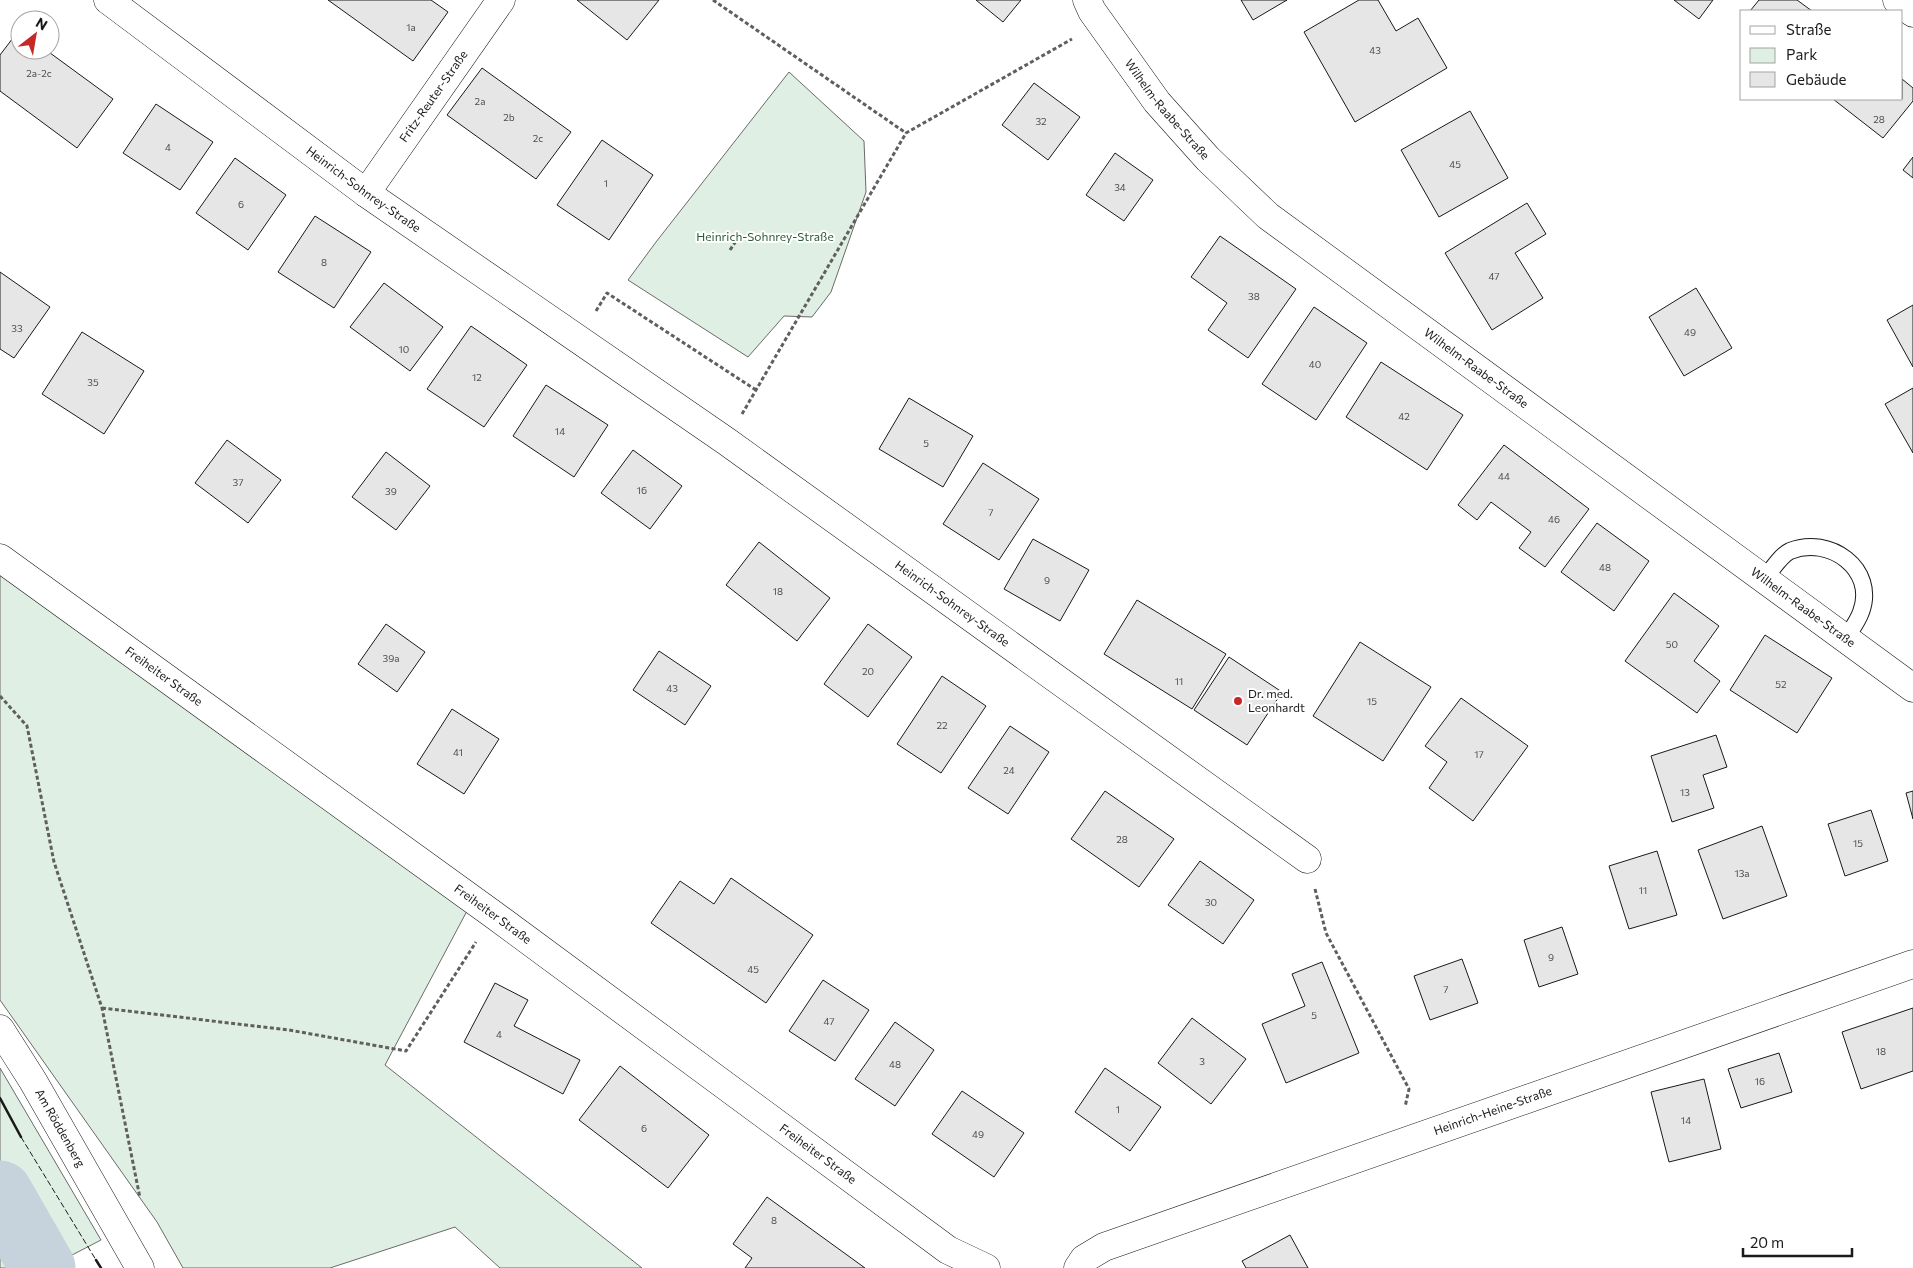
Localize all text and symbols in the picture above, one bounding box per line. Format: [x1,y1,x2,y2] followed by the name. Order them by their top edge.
[10,10,60,60] north arrow
[1740,10,1903,100] legend
[33,13,51,33] text: N
[1786,20,1832,38] text: Straße
[406,21,416,33] house number: 1a
[1369,44,1381,56] house number: 43
[1786,45,1817,63] text: Park
[396,47,470,144] street label: Fritz-Reuter-Straße
[1123,56,1213,162] street label: Wilhelm-Raabe-Straße
[26,67,52,79] house number: 2a-2c
[1786,70,1847,88] text: Gebäude
[475,95,485,107] house number: 2a
[503,111,515,123] house number: 2b
[1873,113,1885,125] house number: 28
[1035,115,1047,127] house number: 32
[533,132,543,144] house number: 2c
[165,141,171,153] house number: 4
[304,143,424,235] street label: Heinrich-Sohnrey-Straße
[1449,158,1461,170] house number: 45
[604,177,608,189] house number: 1
[1114,181,1126,193] house number: 34
[238,198,244,210] house number: 6
[696,229,834,243] park label: Heinrich-Sohnrey-Straße
[321,256,327,268] house number: 8
[1488,270,1500,282] house number: 47
[1248,290,1260,302] house number: 38
[11,322,23,334] house number: 33
[1422,325,1532,410] street label: Wilhelm-Raabe-Straße
[1684,326,1696,338] house number: 49
[399,343,409,355] house number: 10
[1309,358,1321,370] house number: 40
[472,371,482,383] house number: 12
[87,376,99,388] house number: 35
[1398,410,1410,422] house number: 42
[555,425,565,437] house number: 14
[923,437,929,449] house number: 5
[1498,470,1510,482] house number: 44
[233,476,243,488] house number: 37
[637,484,647,496] house number: 16
[385,485,397,497] house number: 39
[988,506,994,518] house number: 7
[1548,513,1560,525] house number: 46
[893,557,1013,649] street label: Heinrich-Sohnrey-Straße
[1599,561,1611,573] house number: 48
[1749,564,1858,649] street label: Wilhelm-Raabe-Straße
[1044,574,1050,586] house number: 9
[773,585,783,597] house number: 18
[1666,638,1678,650] house number: 50
[123,643,206,708] street label: Freiheiter Straße
[382,652,400,664] house number: 39a
[862,665,874,677] house number: 20
[1175,675,1183,687] house number: 11
[1775,678,1787,690] house number: 52
[666,682,678,694] house number: 43
[1248,686,1305,714] place label: Dr. med. Leonhardt
[1232,695,1244,707] marker: Dr. med. Leonhardt
[1367,695,1377,707] house number: 15
[936,719,948,731] house number: 22
[453,746,463,758] house number: 41
[1474,748,1484,760] house number: 17
[1003,764,1015,776] house number: 24
[1680,786,1690,798] house number: 13
[1116,833,1128,845] house number: 28
[1853,837,1863,849] house number: 15
[1734,867,1750,879] house number: 13a
[452,881,534,946] street label: Freiheiter Straße
[1639,884,1647,896] house number: 11
[1205,896,1217,908] house number: 30
[1548,951,1554,963] house number: 9
[747,963,759,975] house number: 45
[1443,983,1449,995] house number: 7
[1311,1009,1317,1021] house number: 5
[823,1015,835,1027] house number: 47
[496,1028,502,1040] house number: 4
[1876,1045,1886,1057] house number: 18
[1199,1055,1205,1067] house number: 3
[889,1058,901,1070] house number: 48
[1755,1075,1765,1087] house number: 16
[1431,1083,1553,1137] street label: Heinrich-Heine-Straße
[33,1086,89,1170] street label: Am Röddenberg
[1116,1103,1120,1115] house number: 1
[1681,1114,1691,1126] house number: 14
[777,1120,860,1186] street label: Freiheiter Straße
[641,1122,647,1134] house number: 6
[972,1128,984,1140] house number: 49
[771,1214,777,1226] house number: 8
[1743,1226,1852,1258] scale bar
[1750,1233,1784,1251] text: 20 m

